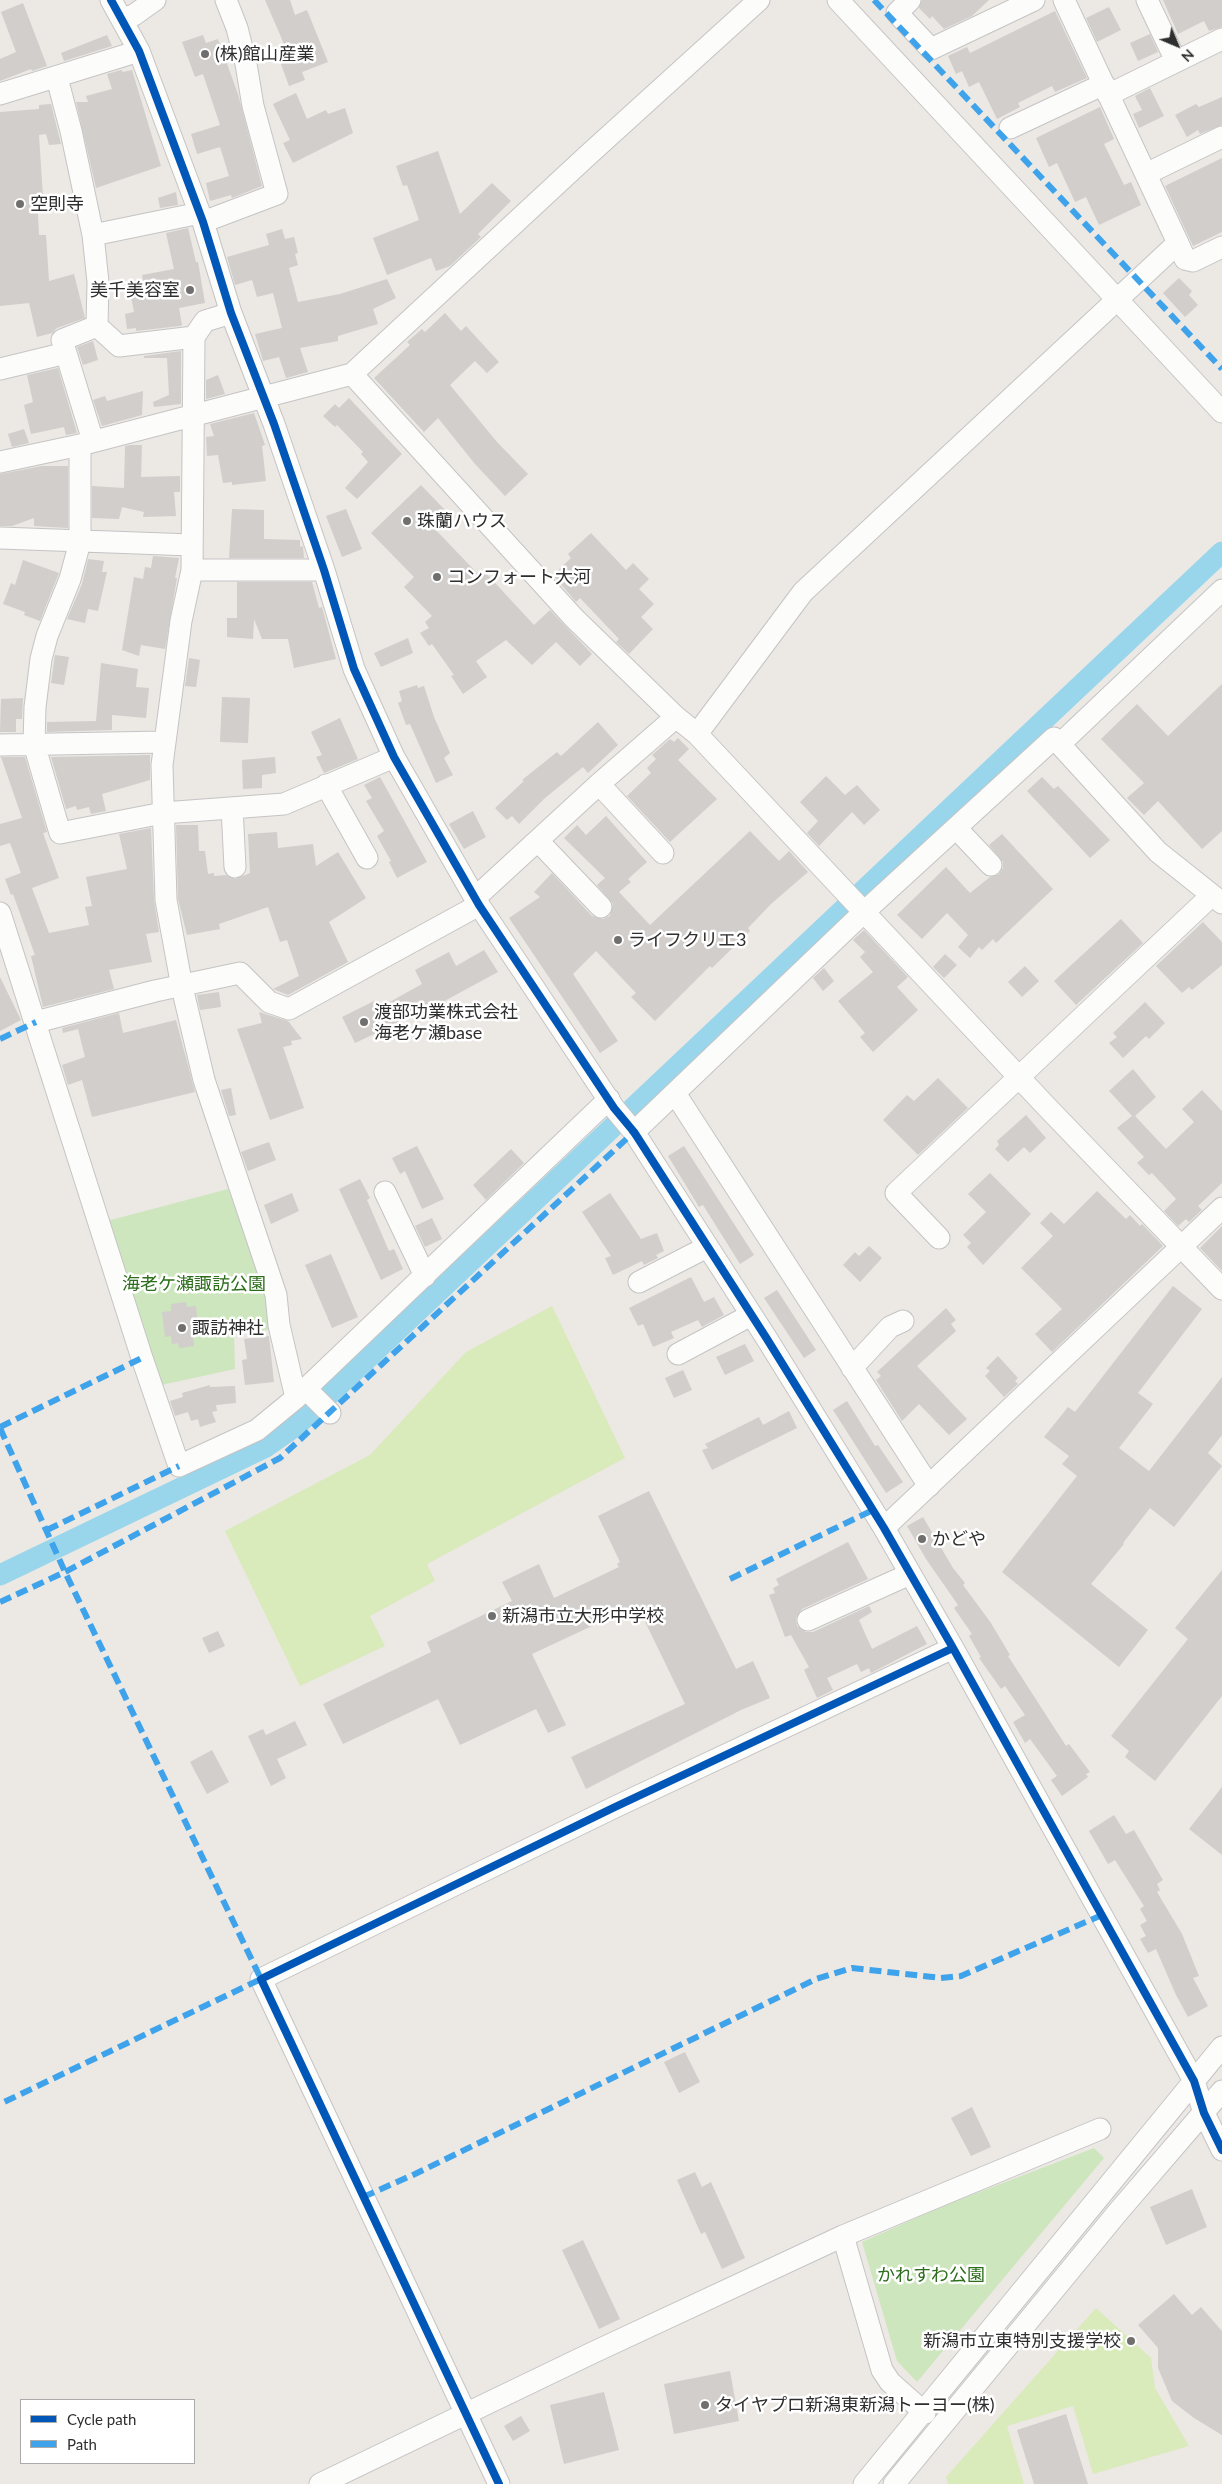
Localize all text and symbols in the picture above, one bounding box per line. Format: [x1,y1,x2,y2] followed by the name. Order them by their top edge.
[1152,20,1202,70] north arrow
[215,43,315,65] place label: (株)館山産業
[1178,46,1198,66] text: N
[199,48,211,60] marker: (株)館山産業
[30,193,84,215] place label: 空則寺
[14,198,26,210] marker: 空則寺
[90,279,180,301] place label: 美千美容室
[184,284,196,296] marker: 美千美容室
[417,510,507,532] place label: 珠蘭ハウス
[401,515,413,527] marker: 珠蘭ハウス
[447,566,591,588] place label: コンフォート大河
[431,571,443,583] marker: コンフォート大河
[628,929,746,951] place label: ライフクリエ3
[612,934,624,946] marker: ライフクリエ3
[374,1001,518,1044] place label: 渡部功業株式会社 海老ケ瀬base
[358,1016,370,1028] marker: 渡部功業株式会社 海老ケ瀬base
[122,1273,266,1295] park label: 海老ケ瀬諏訪公園
[192,1317,264,1339] place label: 諏訪神社
[176,1322,188,1334] marker: 諏訪神社
[932,1528,986,1550] place label: かどや
[916,1533,928,1545] marker: かどや
[502,1605,664,1627] place label: 新潟市立大形中学校
[486,1610,498,1622] marker: 新潟市立大形中学校
[877,2264,985,2286] park label: かれすわ公園
[923,2330,1121,2352] place label: 新潟市立東特別支援学校
[1125,2335,1137,2347] marker: 新潟市立東特別支援学校
[715,2394,995,2416] place label: タイヤプロ新潟東新潟トーヨー(株)
[20,2399,195,2464] legend
[699,2399,711,2411] marker: タイヤプロ新潟東新潟トーヨー(株)
[67,2410,136,2428] text: Cycle path
[67,2435,97,2453] text: Path

